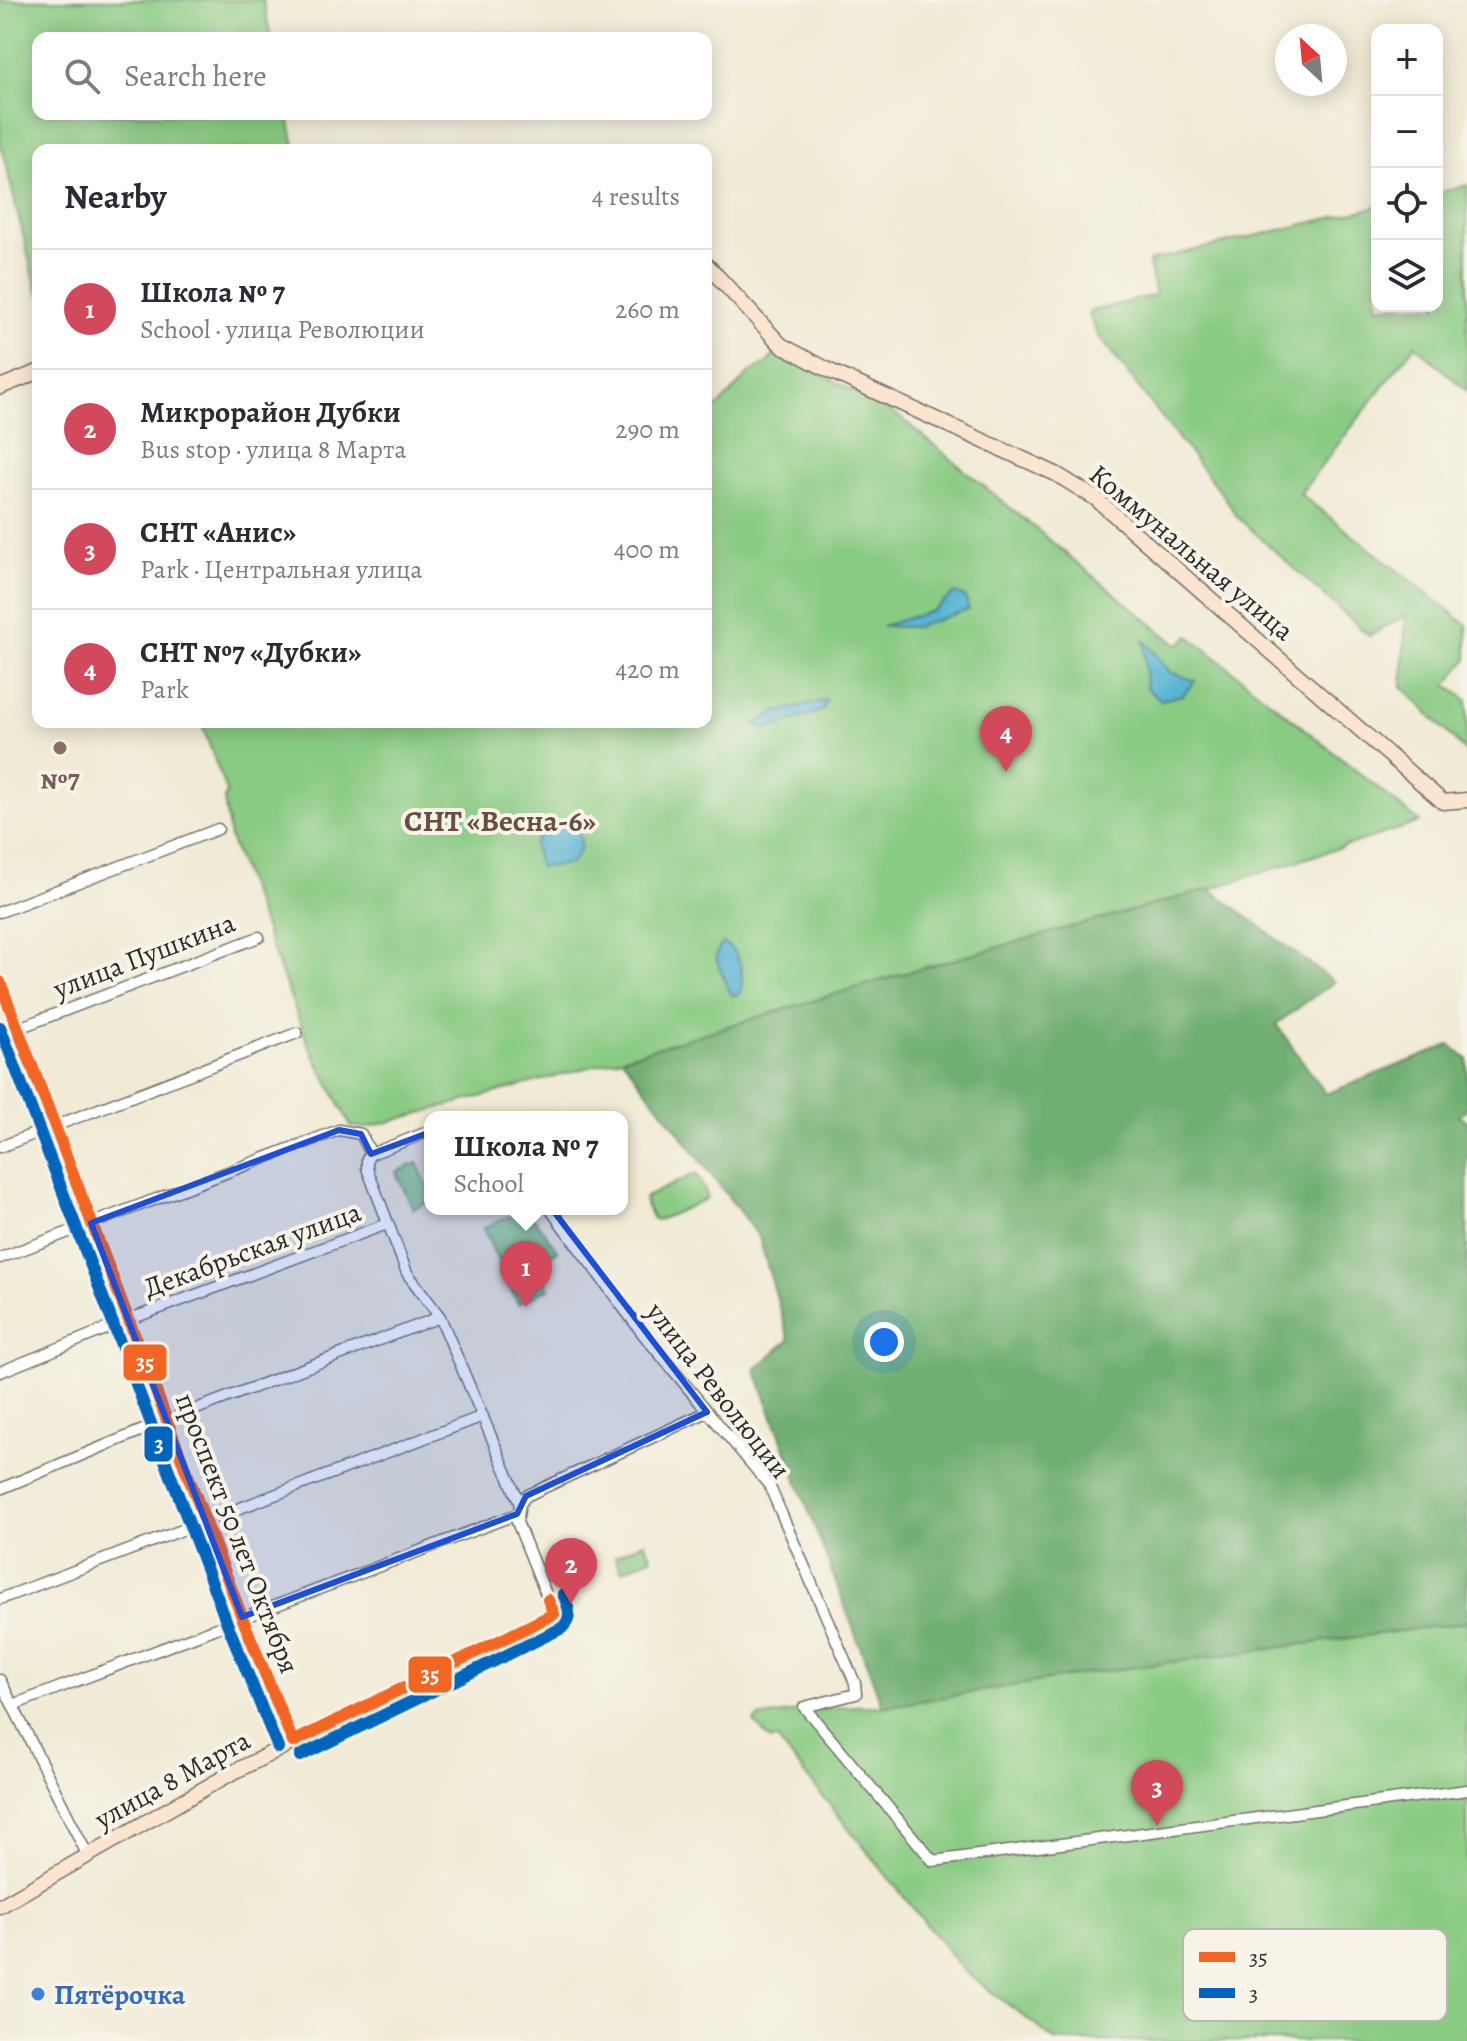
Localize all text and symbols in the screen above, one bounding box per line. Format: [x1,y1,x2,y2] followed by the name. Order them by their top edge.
[1275,24,1347,96] north arrow
[1371,24,1443,312] map controls
[1371,24,1443,96] button: +
[32,32,712,120] search box
[60,54,104,98] icon: search
[124,56,267,96] text: Search here
[1371,96,1443,168] button: −
[1371,168,1443,240] button: locate
[64,173,167,220] text: Nearby
[592,179,680,214] text: 4 results
[1371,240,1443,312] button: layers
[140,272,285,312] text: Школа № 7
[85,292,95,327] text: 1
[615,292,680,327] text: 260 m
[140,312,425,347] text: School · улица Революции
[140,392,401,432] text: Микрорайон Дубки
[84,412,96,447] text: 2
[615,412,680,447] text: 290 m
[140,432,407,467] text: Bus stop · улица 8 Марта
[1081,456,1302,650] street label: Коммунальная улица
[140,512,296,552] text: СНТ «Анис»
[84,532,96,567] text: 3
[614,532,680,567] text: 400 m
[140,552,422,587] text: Park · Центральная улица
[140,632,362,672] text: СНТ №7 «Дубки»
[84,652,96,687] text: 4
[615,652,680,687] text: 420 m
[140,672,189,707] text: Park
[980,706,1032,772] pin: 4
[51,739,69,757] marker: №7
[40,760,80,798] place label: №7
[404,801,596,841] district label: СНТ «Весна-6»
[47,904,241,1008] street label: улица Пушкина
[424,1111,628,1215] popup
[453,1126,599,1166] text: Школа № 7
[453,1166,524,1201] text: School
[138,1193,366,1307] street label: Декабрьская улица
[500,1241,552,1307] pin: 1
[637,1294,799,1487] street label: улица Революции
[864,1322,904,1362] your location
[122,1343,168,1382] line badge: 35
[136,1348,154,1378] text: 35
[166,1388,308,1679] street label: проспект 50 лет Октября
[143,1425,174,1463] line badge: 3
[154,1430,164,1460] text: 3
[545,1538,597,1604] pin: 2
[407,1655,453,1694] line badge: 35
[421,1660,439,1690] text: 35
[87,1721,257,1839] street label: улица 8 Марта
[1131,1760,1183,1826] pin: 3
[1183,1929,1447,2021] legend
[1249,1943,1268,1973] text: 35
[54,1976,186,2014] place label: Пятёрочка
[1249,1979,1258,2009] text: 3
[29,1985,47,2003] marker: Пятёрочка

